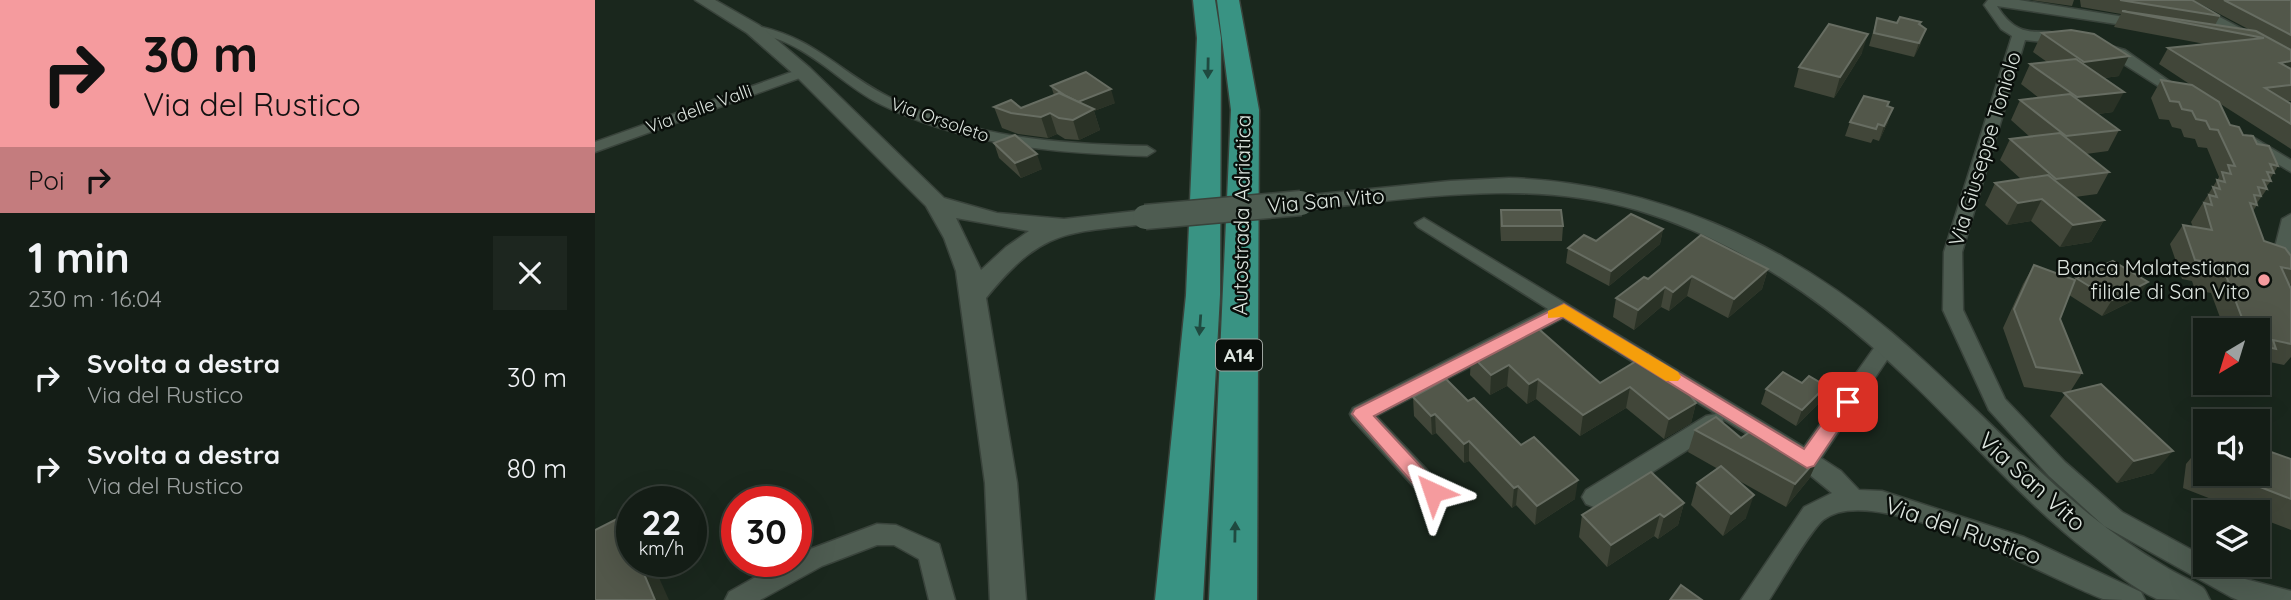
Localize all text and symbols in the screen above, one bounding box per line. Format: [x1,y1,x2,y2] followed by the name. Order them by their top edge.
[143,23,258,84] text: 30 m
[28,28,119,119] icon: right
[1942,48,2026,249] street label: Via Giuseppe Toniolo
[1202,57,1214,79] one-way arrow
[643,79,755,138] street label: Via delle Valli
[143,84,361,124] text: Via del Rustico
[888,92,992,147] street label: Via Orsoleto
[1226,114,1256,315] street label: Autostrada Adriatica
[79,161,117,199] icon: right
[28,164,65,197] text: Poi
[1266,182,1386,218] street label: Via San Vito
[28,231,130,284] text: 1 min
[493,236,567,310] button: close
[2057,254,2250,304] place label: Banca Malatestiana filiale di San Vito
[2256,272,2272,288] marker: Banca Malatestiana filiale di San Vito
[28,284,162,313] text: 230 m · 16:04
[1194,314,1205,336] one-way arrow
[2193,318,2270,396] north arrow
[2193,318,2270,577] map controls
[1216,340,1262,370] road number: A14
[87,347,280,380] text: Svolta a destra
[28,359,66,397] icon: right
[507,361,567,394] text: 30 m
[1818,372,1878,432] pin
[87,380,244,409] text: Via del Rustico
[1829,383,1867,421] icon: arrive
[2193,409,2270,486] button: sound
[1973,425,2093,537] street label: Via San Vito
[87,438,280,471] text: Svolta a destra
[28,450,66,488] icon: right
[507,452,567,485] text: 80 m
[1396,455,1470,529] position arrow
[87,471,244,500] text: Via del Rustico
[721,486,812,577] speed limit sign: 30
[1881,489,2045,571] street label: Via del Rustico
[642,500,681,544] text: 22
[2193,500,2270,577] button: layers
[1229,521,1241,543] one-way arrow
[639,537,684,560] text: km/h

